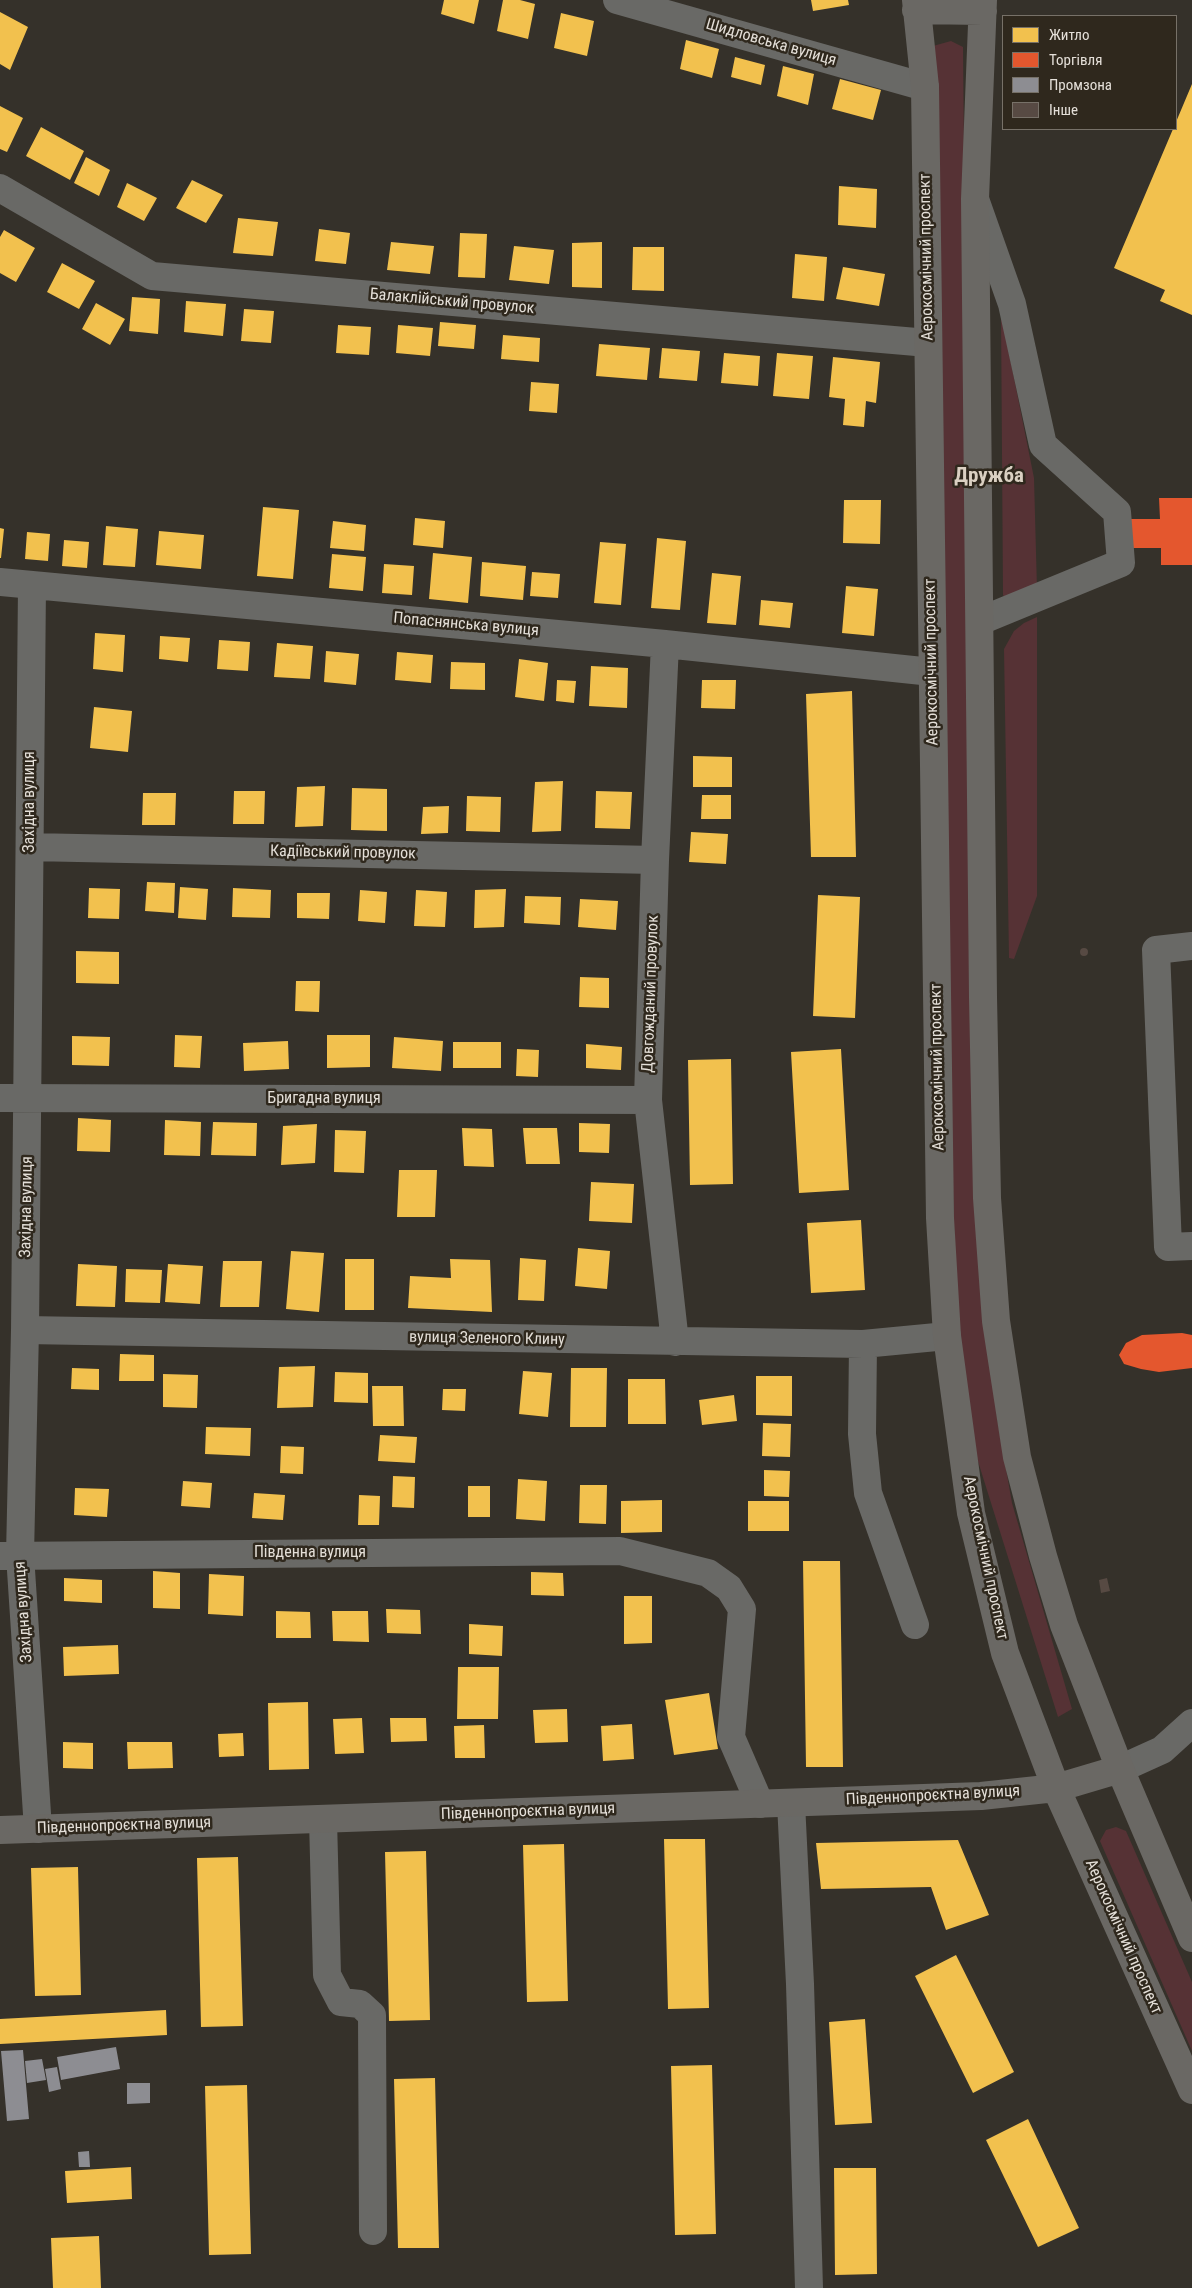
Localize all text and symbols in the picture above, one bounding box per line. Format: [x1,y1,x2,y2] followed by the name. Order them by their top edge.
[704,15,838,71] street label: Шидловська вулиця
[1002,15,1177,130] legend
[1049,26,1089,44] text: Житло
[1049,51,1102,69] text: Торгівля
[1049,76,1112,94] text: Промзона
[1049,101,1078,119] text: Інше
[916,173,938,341] street label: Аерокосмічний проспект
[369,285,535,319] street label: Балаклійський провулок
[954,464,1024,490] district label: Дружба
[921,578,943,746] street label: Аерокосмічний проспект
[392,609,540,641] street label: Попаснянська вулиця
[20,751,40,853] street label: Західна вулиця
[270,842,416,864] street label: Кадіївський провулок
[639,915,663,1073] street label: Довгожданий провулок
[927,983,949,1151] street label: Аерокосмічний проспект
[267,1089,381,1109] street label: Бригадна вулиця
[17,1156,37,1258] street label: Західна вулиця
[409,1328,565,1350] street label: вулиця Зеленого Клину
[958,1474,1012,1642] street label: Аерокосмічний проспект
[254,1543,366,1563] street label: Південна вулиця
[11,1561,37,1663] street label: Західна вулиця
[845,1782,1021,1810] street label: Південнопроєктна вулиця
[440,1799,616,1825] street label: Південнопроєктна вулиця
[36,1813,212,1839] street label: Південнопроєктна вулиця
[1080,1857,1166,2017] street label: Аерокосмічний проспект

